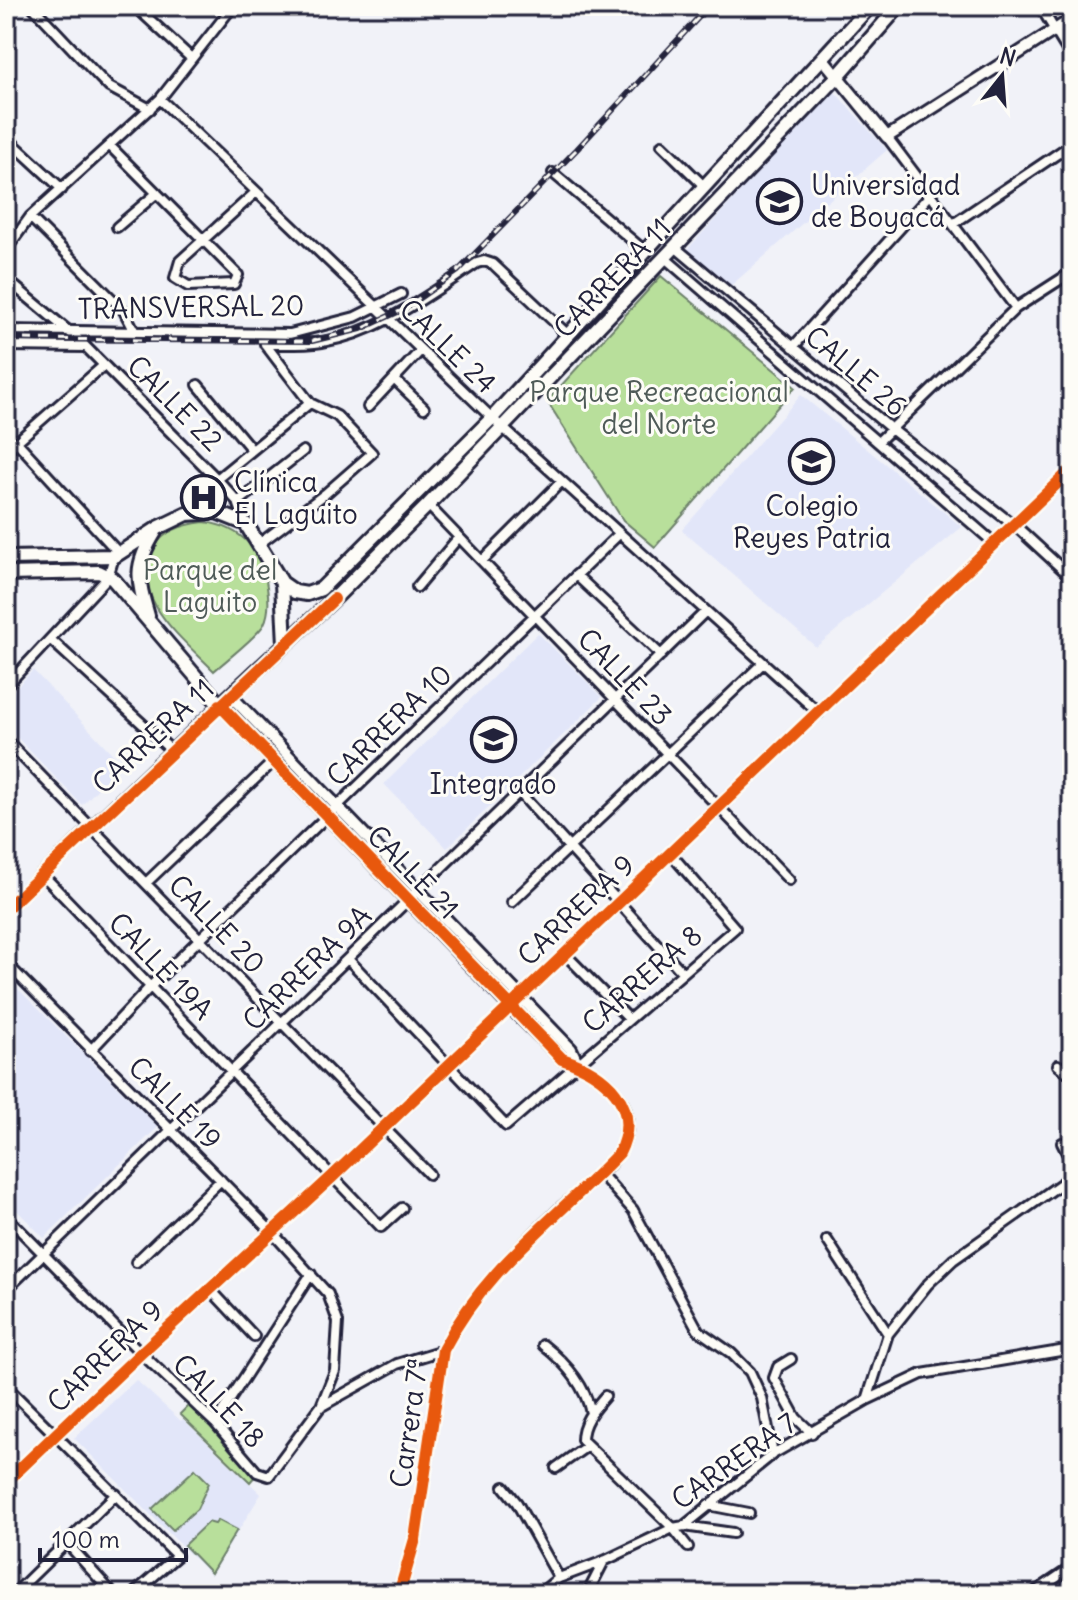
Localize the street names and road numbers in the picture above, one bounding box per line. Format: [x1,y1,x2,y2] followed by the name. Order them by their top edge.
[546,210,678,346] street label: CARRERA 11
[78,287,304,327] street label: TRANSVERSAL 20
[392,291,504,401] street label: CALLE 24
[798,318,914,424] street label: CALLE 26
[120,348,230,458] street label: CALLE 22
[570,621,680,733] street label: CALLE 23
[319,656,459,794] street label: CARRERA 10
[85,671,221,801] street label: CARRERA 11
[360,818,466,926] street label: CALLE 21
[510,847,642,973] street label: CARRERA 9
[161,867,273,981] street label: CALLE 20
[235,898,379,1038] street label: CARRERA 9A
[101,905,221,1027] street label: CALLE 19A
[575,917,709,1041] street label: CARRERA 8
[121,1049,229,1157] street label: CALLE 19
[40,1292,170,1420] street label: CARRERA 9
[165,1346,273,1456] street label: CALLE 18
[382,1356,436,1490] street label: Carrera 7ª
[664,1405,804,1517] street label: CARRERA 7

